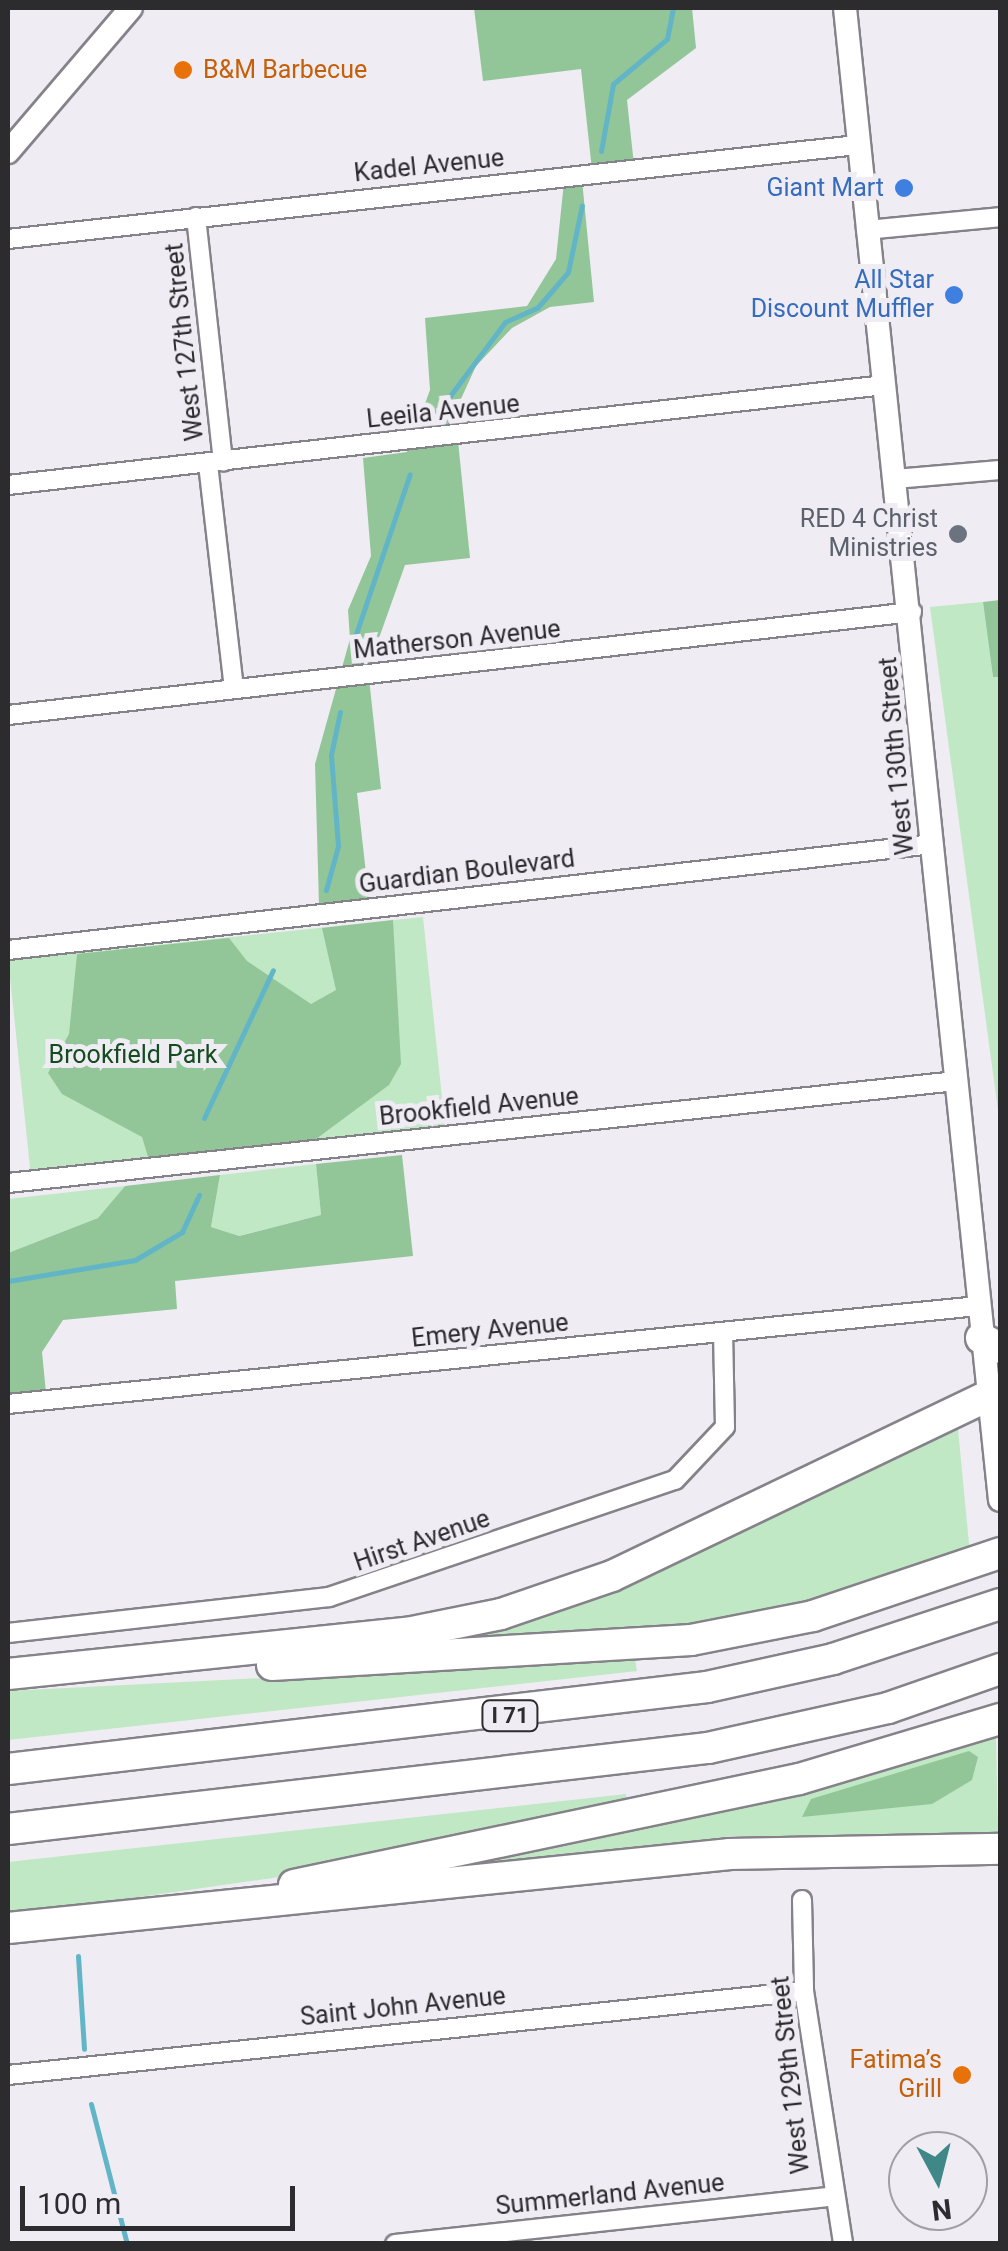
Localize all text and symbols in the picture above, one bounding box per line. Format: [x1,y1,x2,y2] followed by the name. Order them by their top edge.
[203,55,367,85] place label: B&M Barbecue
[172,59,194,81] marker: B&M Barbecue
[353,143,505,189] street label: Kadel Avenue
[766,173,884,203] place label: Giant Mart
[893,177,915,199] marker: Giant Mart
[160,242,210,442] street label: West 127th Street
[751,266,934,325] place label: All Star Discount Muffler
[943,284,965,306] marker: All Star Discount Muffler
[365,389,521,435] street label: Leeila Avenue
[800,505,938,564] place label: RED 4 Christ Ministries
[947,523,969,545] marker: RED 4 Christ Ministries
[352,614,562,666] street label: Matherson Avenue
[873,656,921,856] street label: West 130th Street
[357,844,577,900] street label: Guardian Boulevard
[49,1040,217,1070] park label: Brookfield Park
[378,1082,580,1132] street label: Brookfield Avenue
[410,1308,570,1354] street label: Emery Avenue
[350,1504,494,1578] street label: Hirst Avenue
[480,1699,540,1733] road number: I 71
[766,1975,816,2175] street label: West 129th Street
[299,1981,507,2033] street label: Saint John Avenue
[849,2046,942,2105] place label: Fatima’s Grill
[951,2064,973,2086] marker: Fatima’s Grill
[888,2131,988,2231] north arrow
[25,2166,300,2228] scale bar
[494,2168,726,2222] street label: Summerland Avenue
[37,2186,121,2221] text: 100 m
[930,2192,953,2227] text: N

